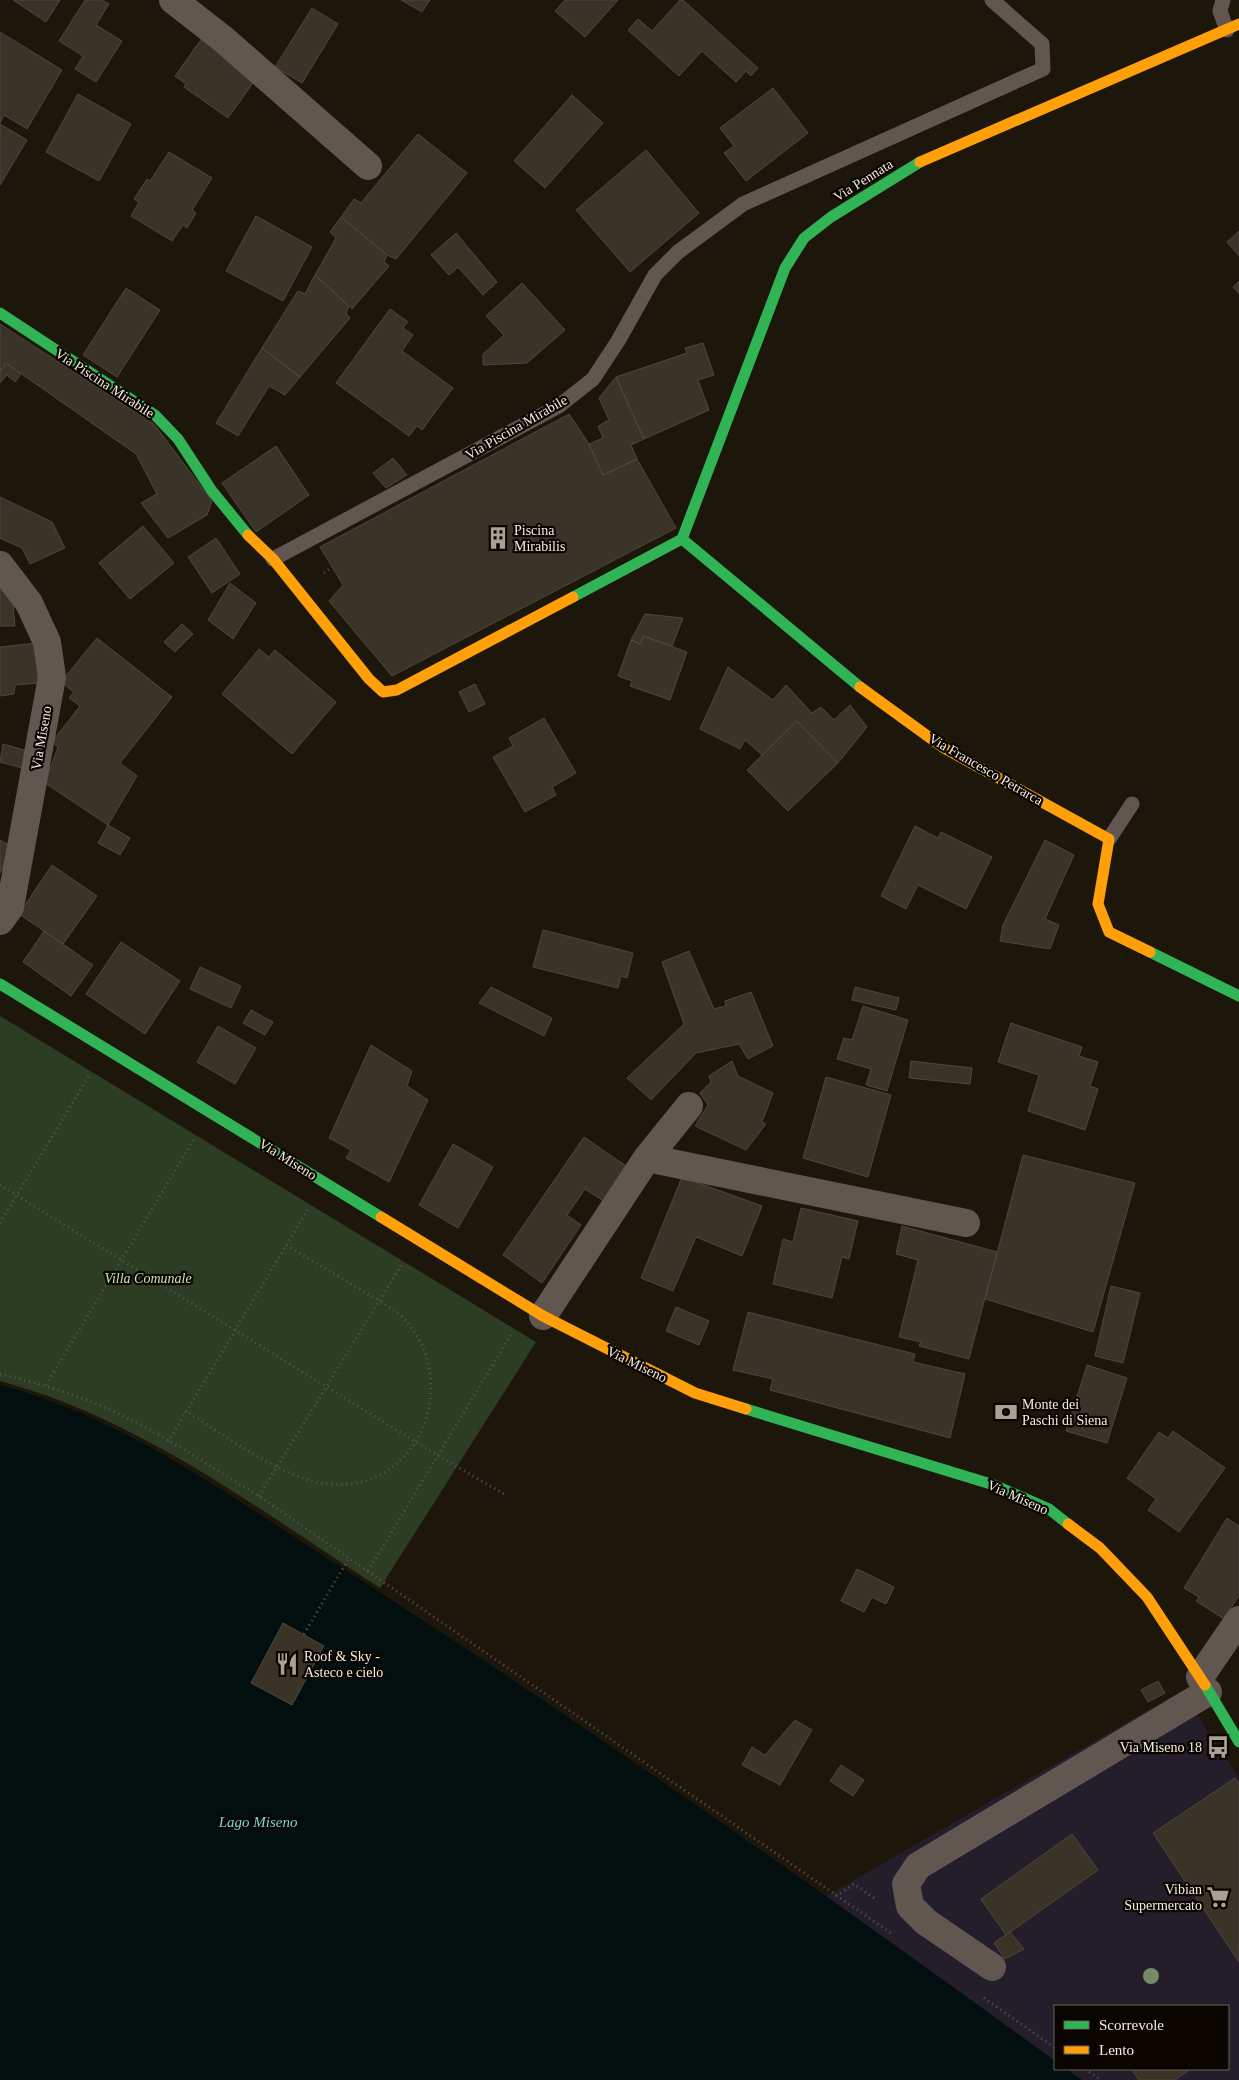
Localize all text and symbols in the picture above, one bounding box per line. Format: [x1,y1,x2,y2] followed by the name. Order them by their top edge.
[831,156,896,205] street label: Via Pennata
[52,346,157,421] street label: Via Piscina Mirabile
[463,392,570,463] street label: Via Piscina Mirabile
[514,523,565,554] place label: Piscina Mirabilis
[485,525,511,551] building icon: Piscina Mirabilis
[28,705,55,771] street label: Via Miseno
[926,731,1046,809] street label: Via Francesco Petrarca
[256,1136,319,1183] street label: Via Miseno
[104,1271,192,1286] park label: Villa Comunale
[604,1343,669,1385] street label: Via Miseno
[1022,1397,1108,1428] place label: Monte dei Paschi di Siena
[993,1399,1019,1425] bank icon: Monte dei Paschi di Siena
[985,1477,1050,1518] street label: Via Miseno
[304,1649,383,1680] place label: Roof & Sky - Asteco e cielo
[274,1651,300,1677] restaurant icon: Roof & Sky - Asteco e cielo
[1205,1734,1231,1760] bus stop icon: Via Miseno 18
[1120,1740,1202,1755] place label: Via Miseno 18
[218,1814,298,1830] water label: Lago Miseno
[1124,1882,1202,1913] place label: Vibian Supermercato
[1205,1884,1231,1910] supermarket icon: Vibian Supermercato
[1054,2005,1229,2070] legend
[1099,2017,1164,2033] text: Scorrevole
[1099,2042,1134,2058] text: Lento

